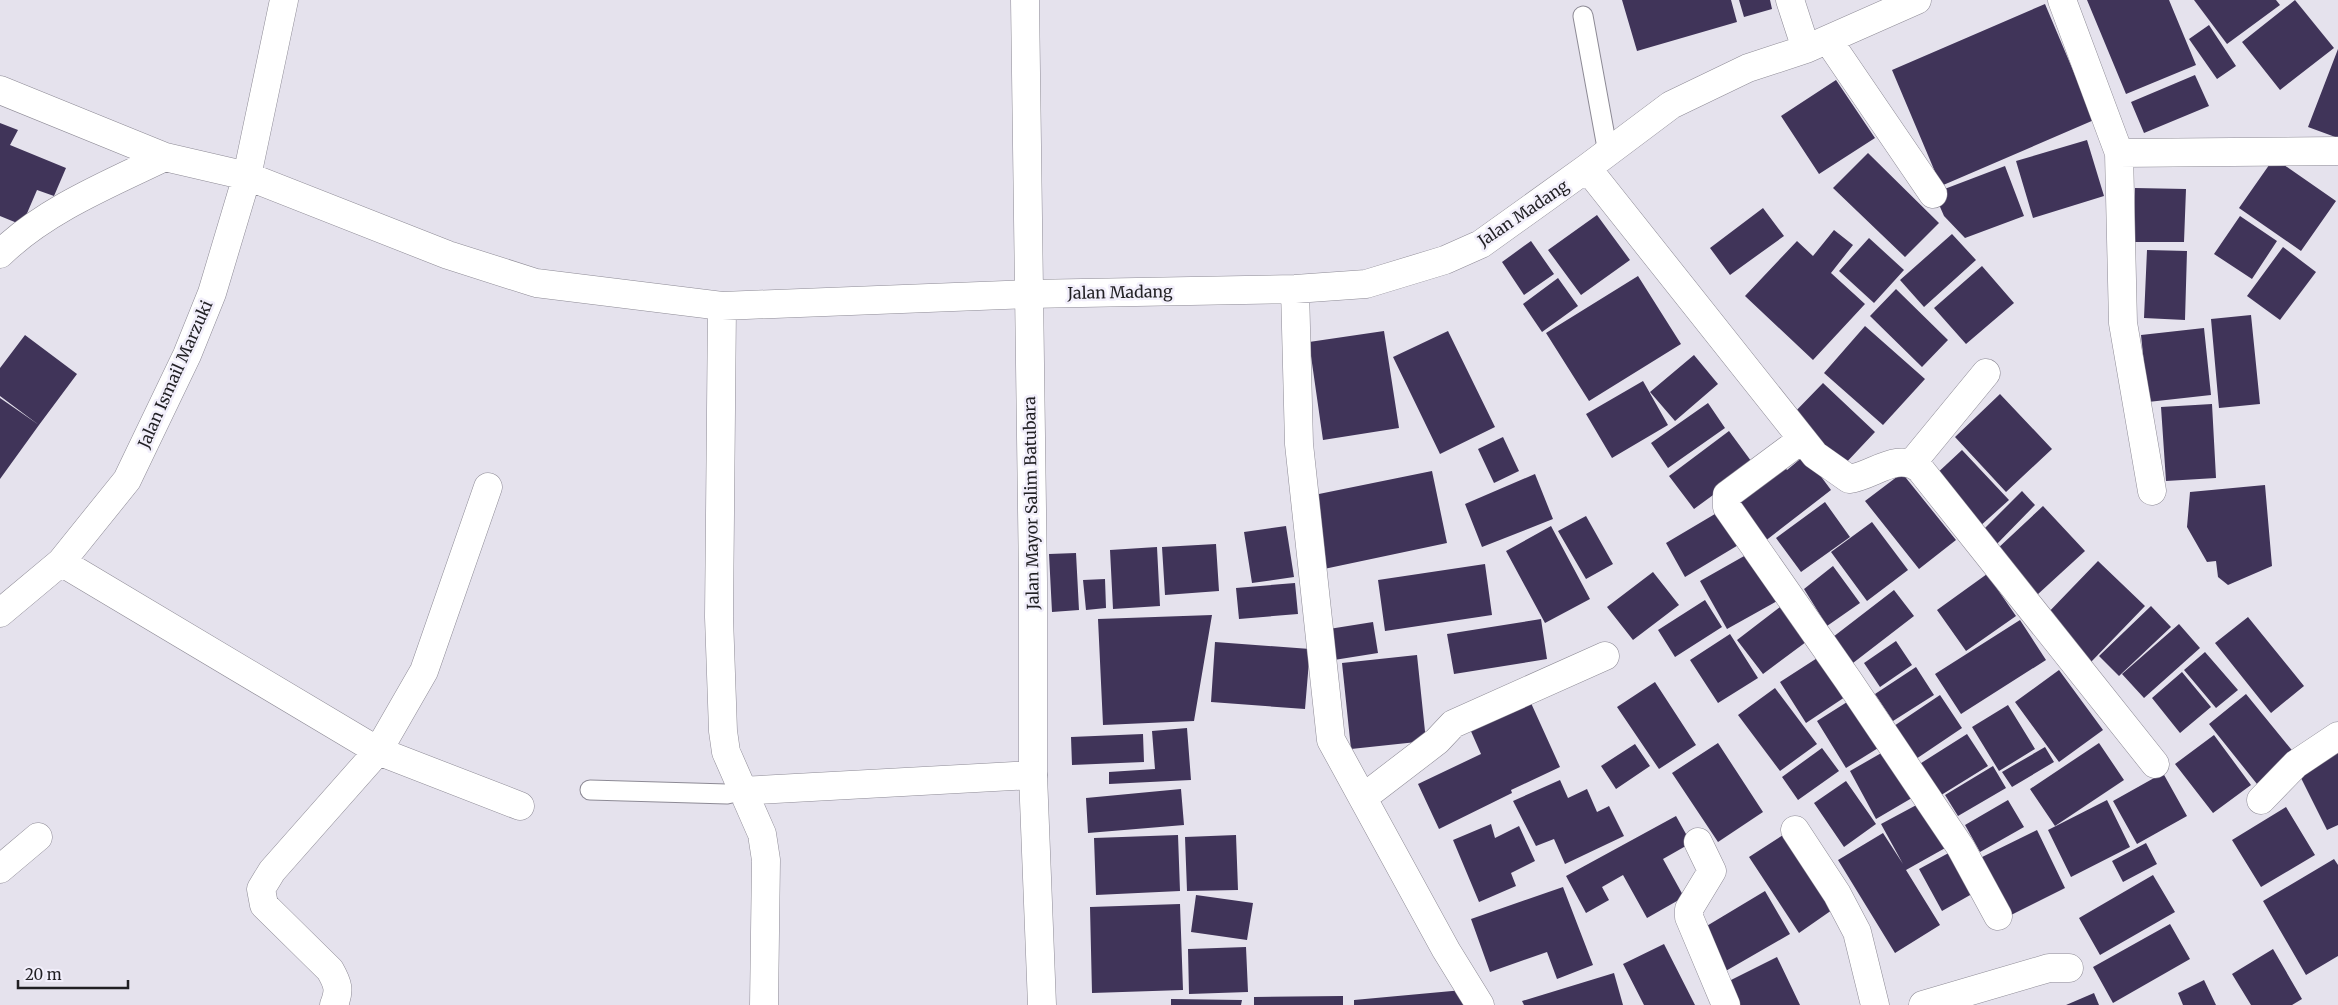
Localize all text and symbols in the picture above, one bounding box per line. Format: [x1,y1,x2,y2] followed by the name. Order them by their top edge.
[1473,175,1572,251] street label: Jalan Madang
[1066,281,1173,303] street label: Jalan Madang
[133,297,217,452] street label: Jalan Ismail Marzuki
[1019,396,1043,611] street label: Jalan Mayor Salim Batubara
[18,958,128,990] scale bar
[25,965,62,984] text: 20 m

